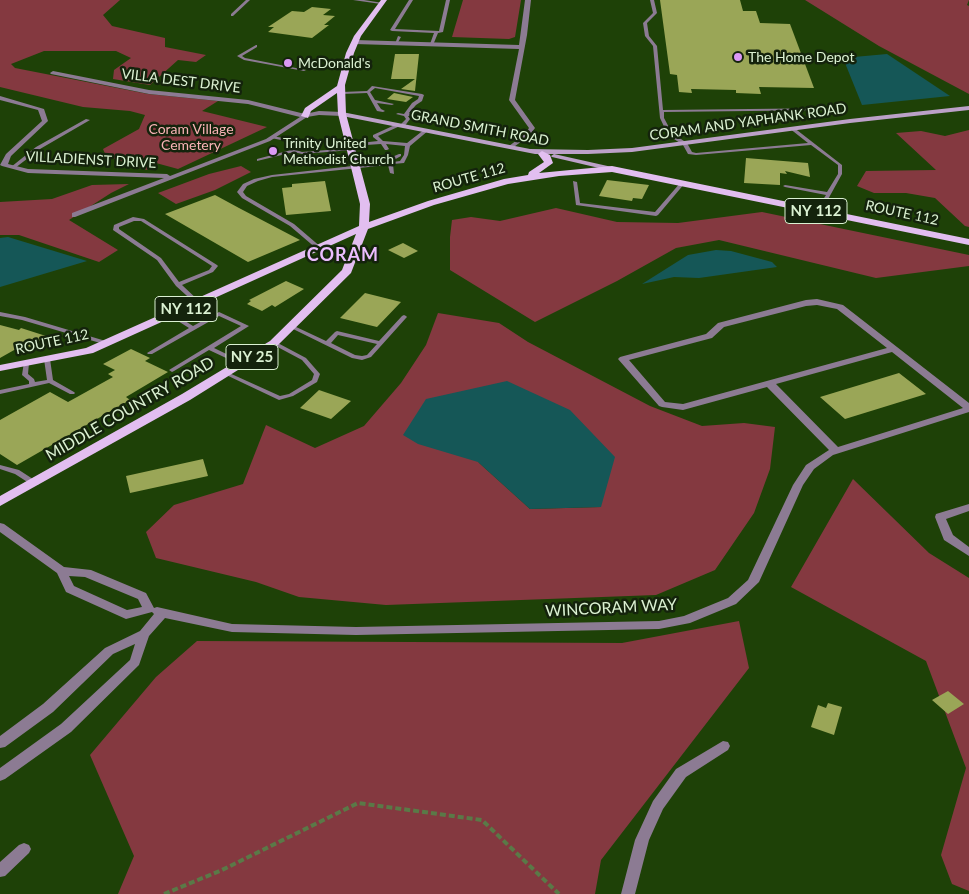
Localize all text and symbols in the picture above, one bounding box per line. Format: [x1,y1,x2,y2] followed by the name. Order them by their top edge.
[748,49,854,65] place label: The Home Depot
[732,51,744,63] marker: The Home Depot
[298,55,371,71] place label: McDonald's
[282,57,294,69] marker: McDonald's
[120,65,242,97] street label: VILLA DEST DRIVE
[648,100,848,144] street label: CORAM AND YAPHANK ROAD
[410,106,550,150] street label: GRAND SMITH ROAD
[148,121,234,154] park label: Coram Village Cemetery
[283,135,394,168] place label: Trinity United Methodist Church
[267,145,279,157] marker: Trinity United Methodist Church
[25,148,157,172] street label: VILLADIENST DRIVE
[431,160,507,196] street label: ROUTE 112
[864,197,940,229] street label: ROUTE 112
[785,198,847,224] road number: NY 112
[306,244,380,266] district label: CORAM
[155,296,217,322] road number: NY 112
[14,326,90,358] street label: ROUTE 112
[226,344,278,370] road number: NY 25
[42,353,218,465] street label: MIDDLE COUNTRY ROAD
[545,595,677,621] street label: WINCORAM WAY

